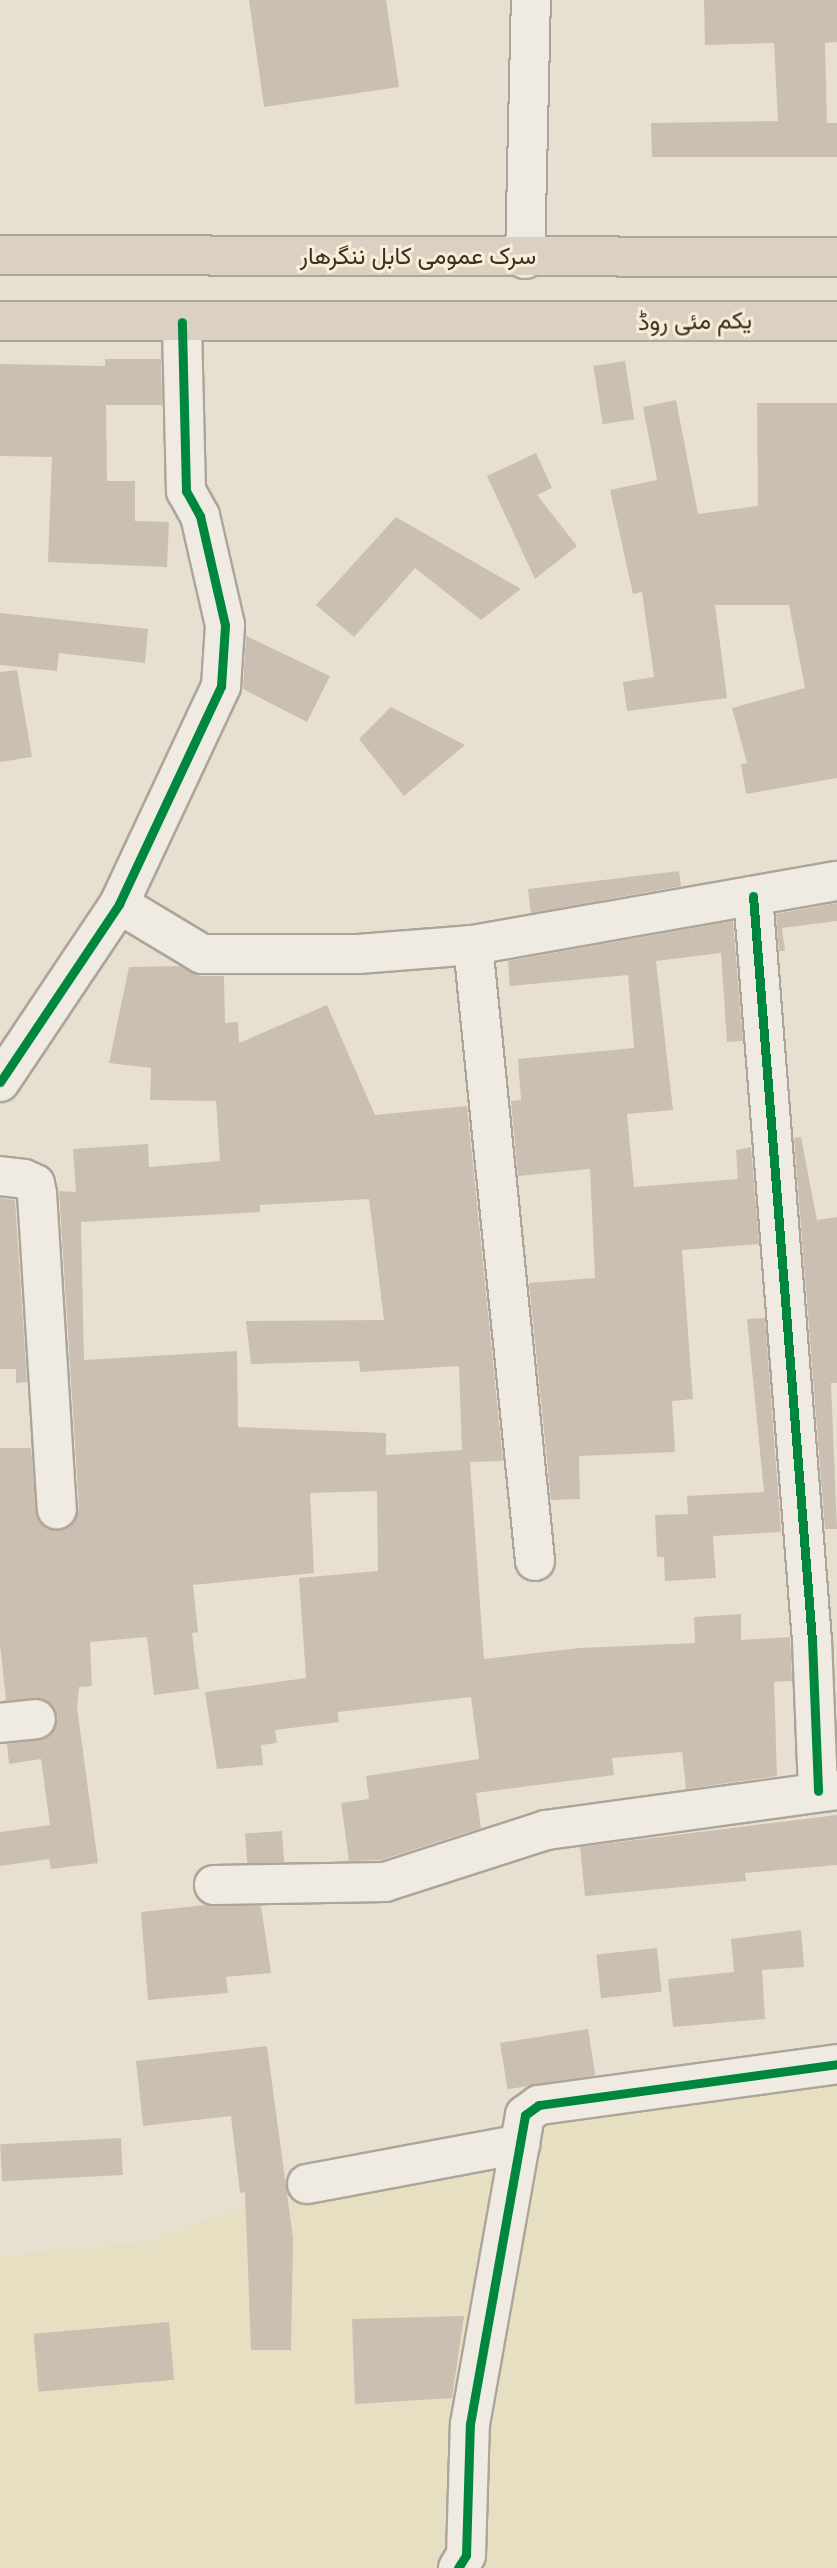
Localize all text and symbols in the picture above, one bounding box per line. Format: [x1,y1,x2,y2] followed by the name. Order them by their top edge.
[300,244,536,272] street label: سرک عمومی کابل ننگرهار
[638,308,752,338] street label: یکم مئی روڈ

